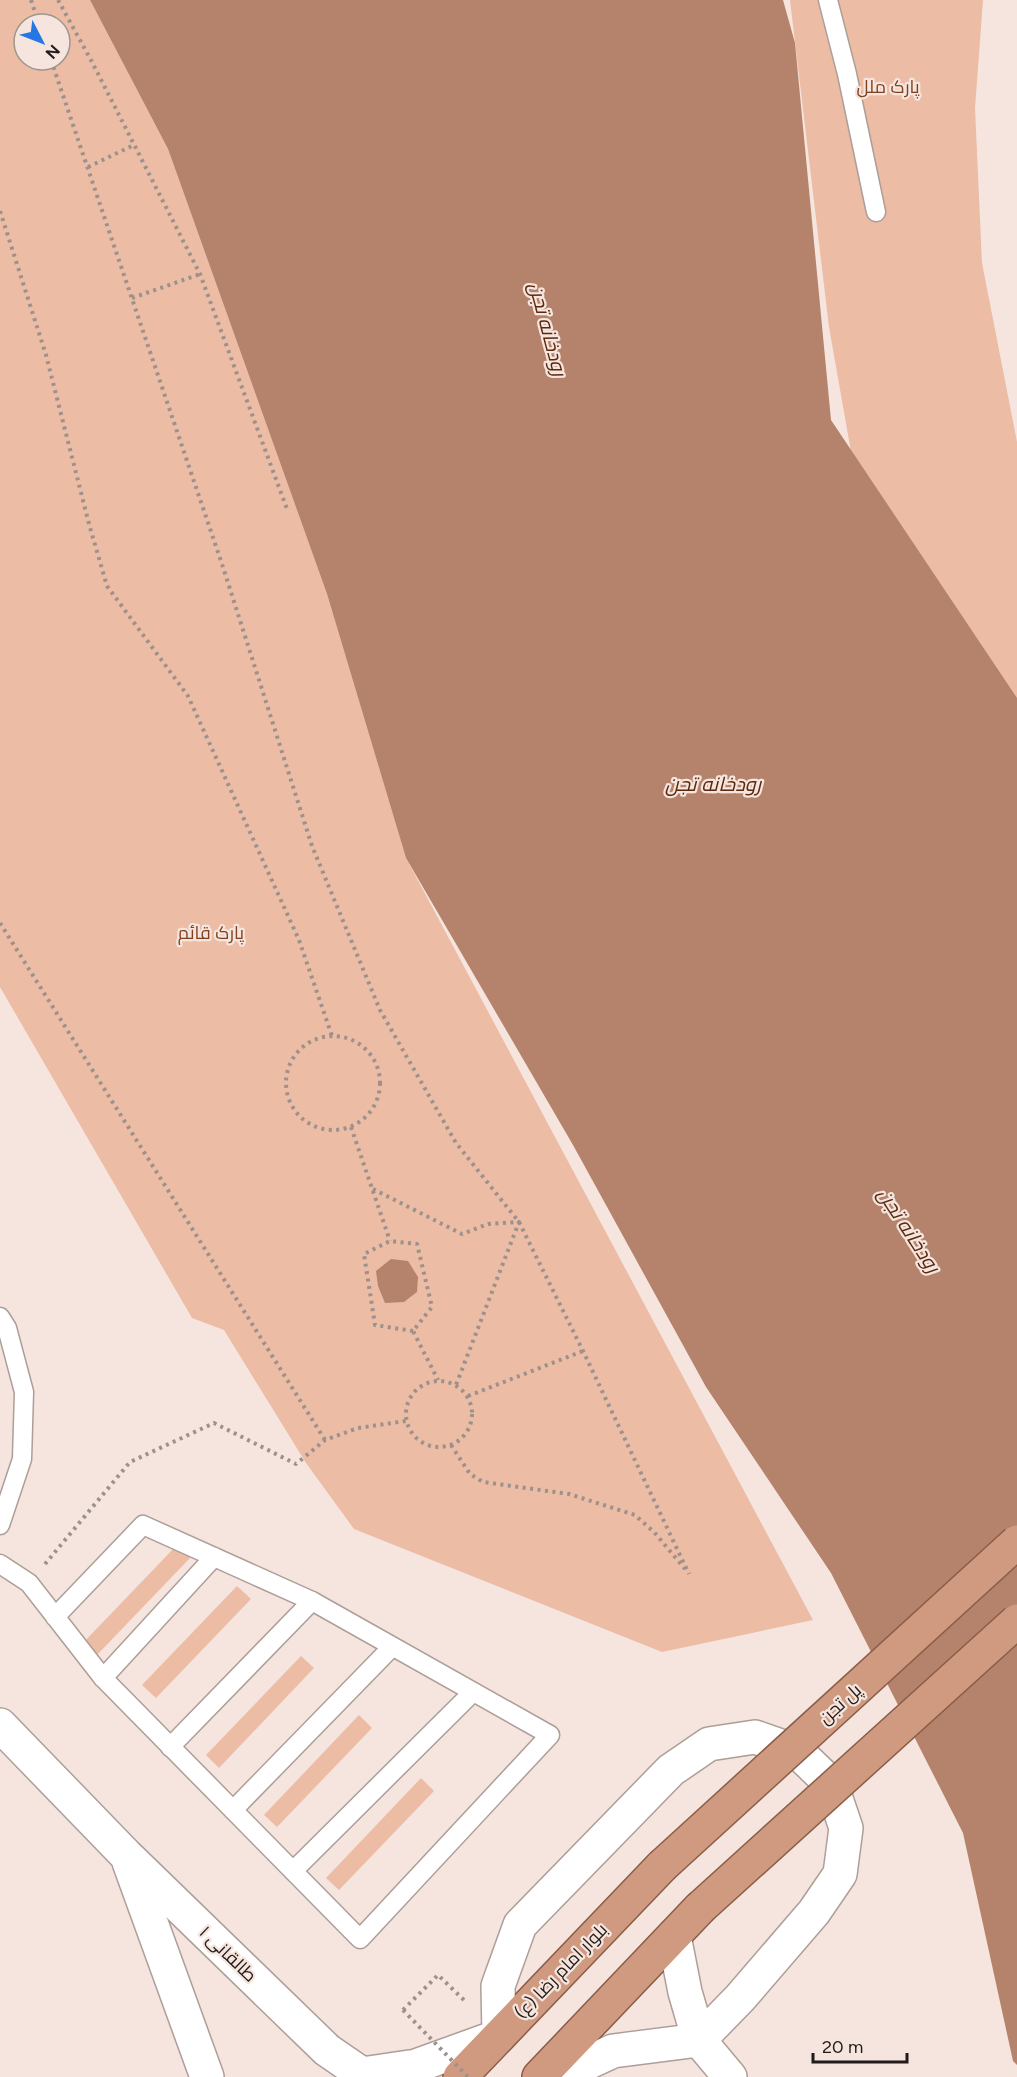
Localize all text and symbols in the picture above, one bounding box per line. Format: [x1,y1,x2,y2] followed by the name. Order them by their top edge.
[12,12,72,72] north arrow
[42,41,64,63] text: N
[856,76,920,99] park label: پارک ملل
[524,280,572,380] water label: رودخانه تجن
[665,772,763,796] water label: رودخانه تجن
[178,922,244,945] park label: پارک قائم
[873,1183,946,1278] water label: رودخانه تجن
[814,1679,867,1730] street label: پل تجن
[510,1919,613,2024] street label: بلوار امام رضا (ع)
[195,1921,261,1987] street label: طالقانی ۱
[813,2026,908,2064] scale bar
[822,2036,863,2058] text: 20 m

